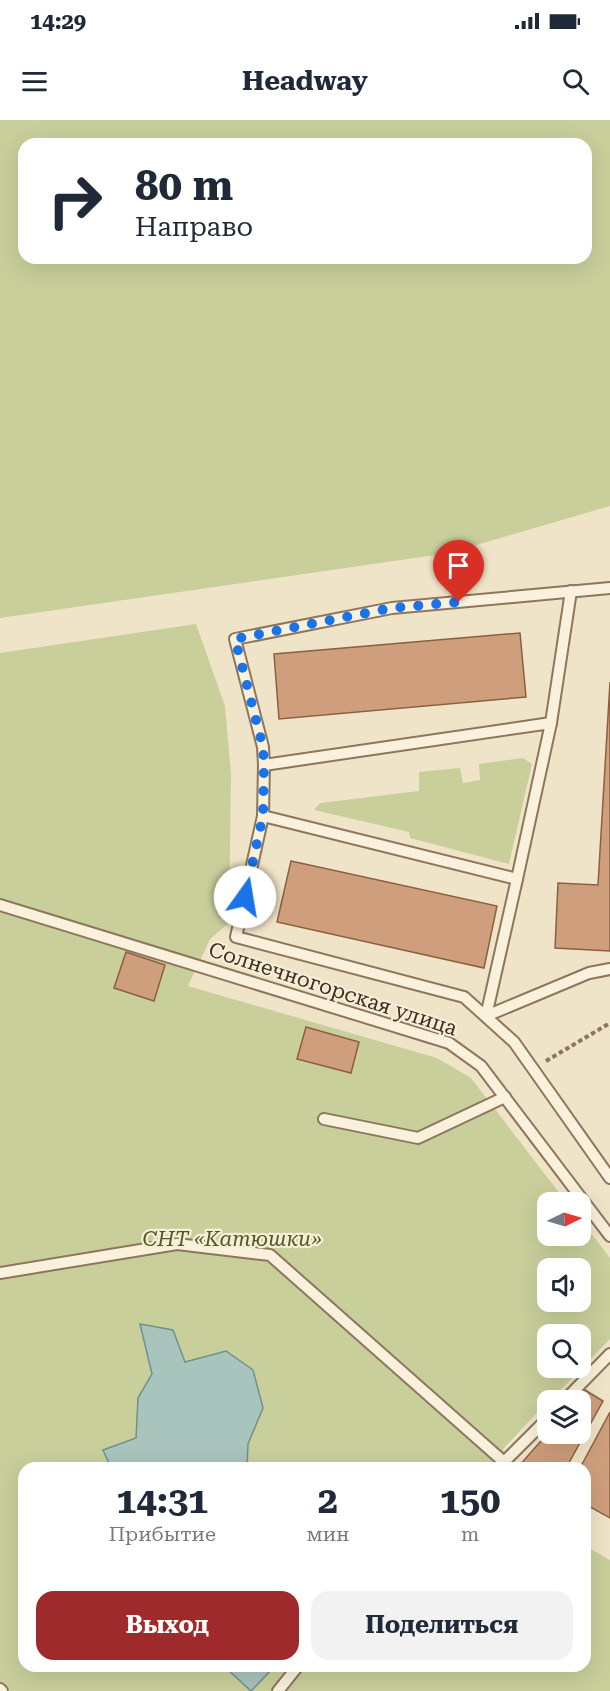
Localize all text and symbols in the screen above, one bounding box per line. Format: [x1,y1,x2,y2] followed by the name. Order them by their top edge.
[30,9,86,34] text: 14:29
[18,65,51,98] icon: menu
[242,65,368,97] text: Headway
[559,65,592,98] icon: search
[135,161,233,210] text: 80 m
[36,162,114,240] icon: right
[135,211,253,243] text: Направо
[433,540,484,602] pin
[442,549,475,582] icon: arrive
[213,865,277,929] position arrow
[206,937,461,1041] street label: Солнечногорская улица
[537,1192,591,1246] north arrow
[537,1192,591,1444] map controls
[142,1227,322,1251] park label: СНТ «Катюшки»
[537,1258,591,1312] button: sound
[537,1324,591,1378] button: search
[537,1390,591,1444] button: layers
[116,1480,208,1522] text: 14:31
[318,1480,338,1522] text: 2
[440,1480,500,1522] text: 150
[109,1522,216,1546] text: Прибытие
[307,1522,349,1546] text: мин
[461,1522,479,1546] text: m
[36,1591,299,1660] button: Выход
[311,1591,573,1660] button: Поделиться

